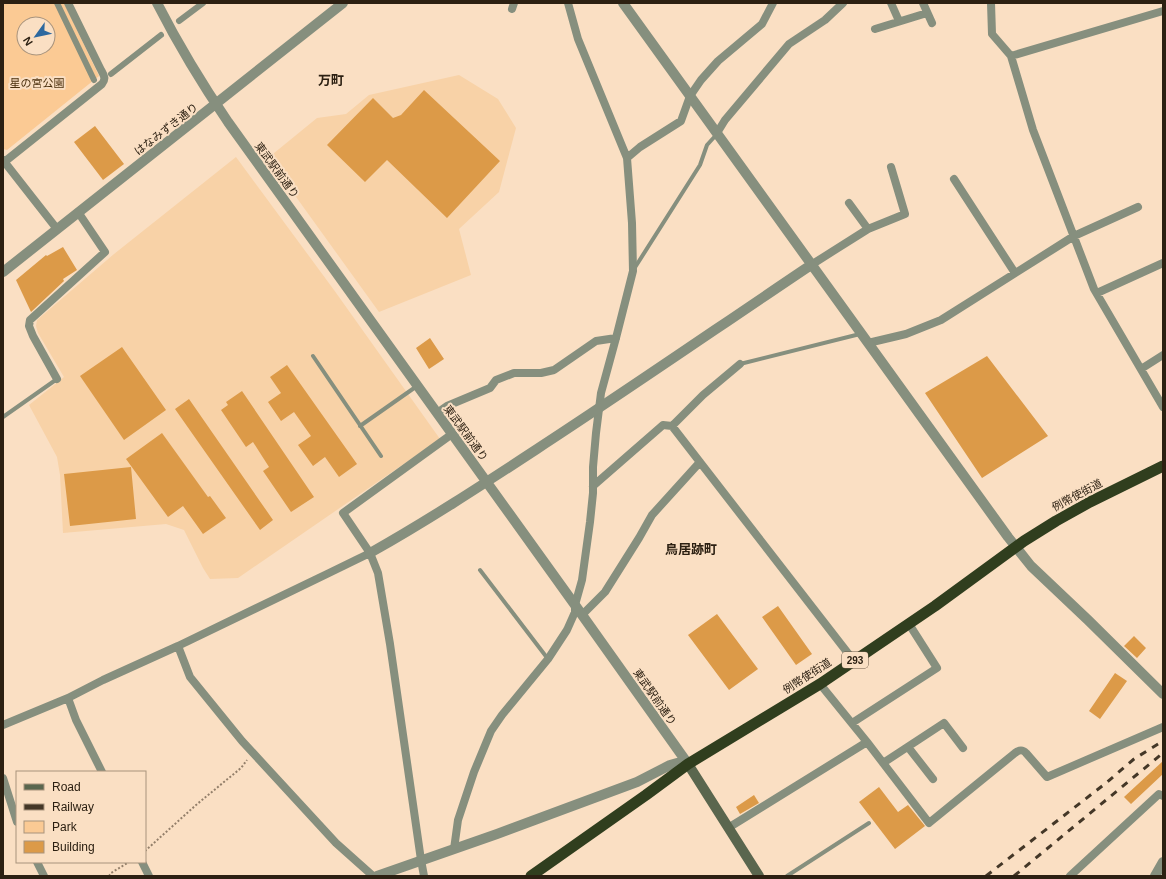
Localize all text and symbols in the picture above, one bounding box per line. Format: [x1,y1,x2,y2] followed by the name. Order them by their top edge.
[16,16,56,56] north arrow
[20,35,35,48] text: N
[318,73,344,88] district label: 万町
[10,77,65,89] park label: 星の宮公園
[132,101,200,157] street label: はなみずき通り
[253,140,301,200] street label: 東武駅前通り
[442,403,490,463] street label: 東武駅前通り
[1050,477,1104,513] street label: 例幣使街道
[665,542,717,557] district label: 鳥居跡町
[842,652,868,668] road number: 293
[781,656,833,696] street label: 例幣使街道
[631,667,679,727] street label: 東武駅前通り
[16,771,146,863] legend
[52,780,81,794] text: Road
[52,800,94,814] text: Railway
[52,820,78,834] text: Park
[52,840,95,854] text: Building

